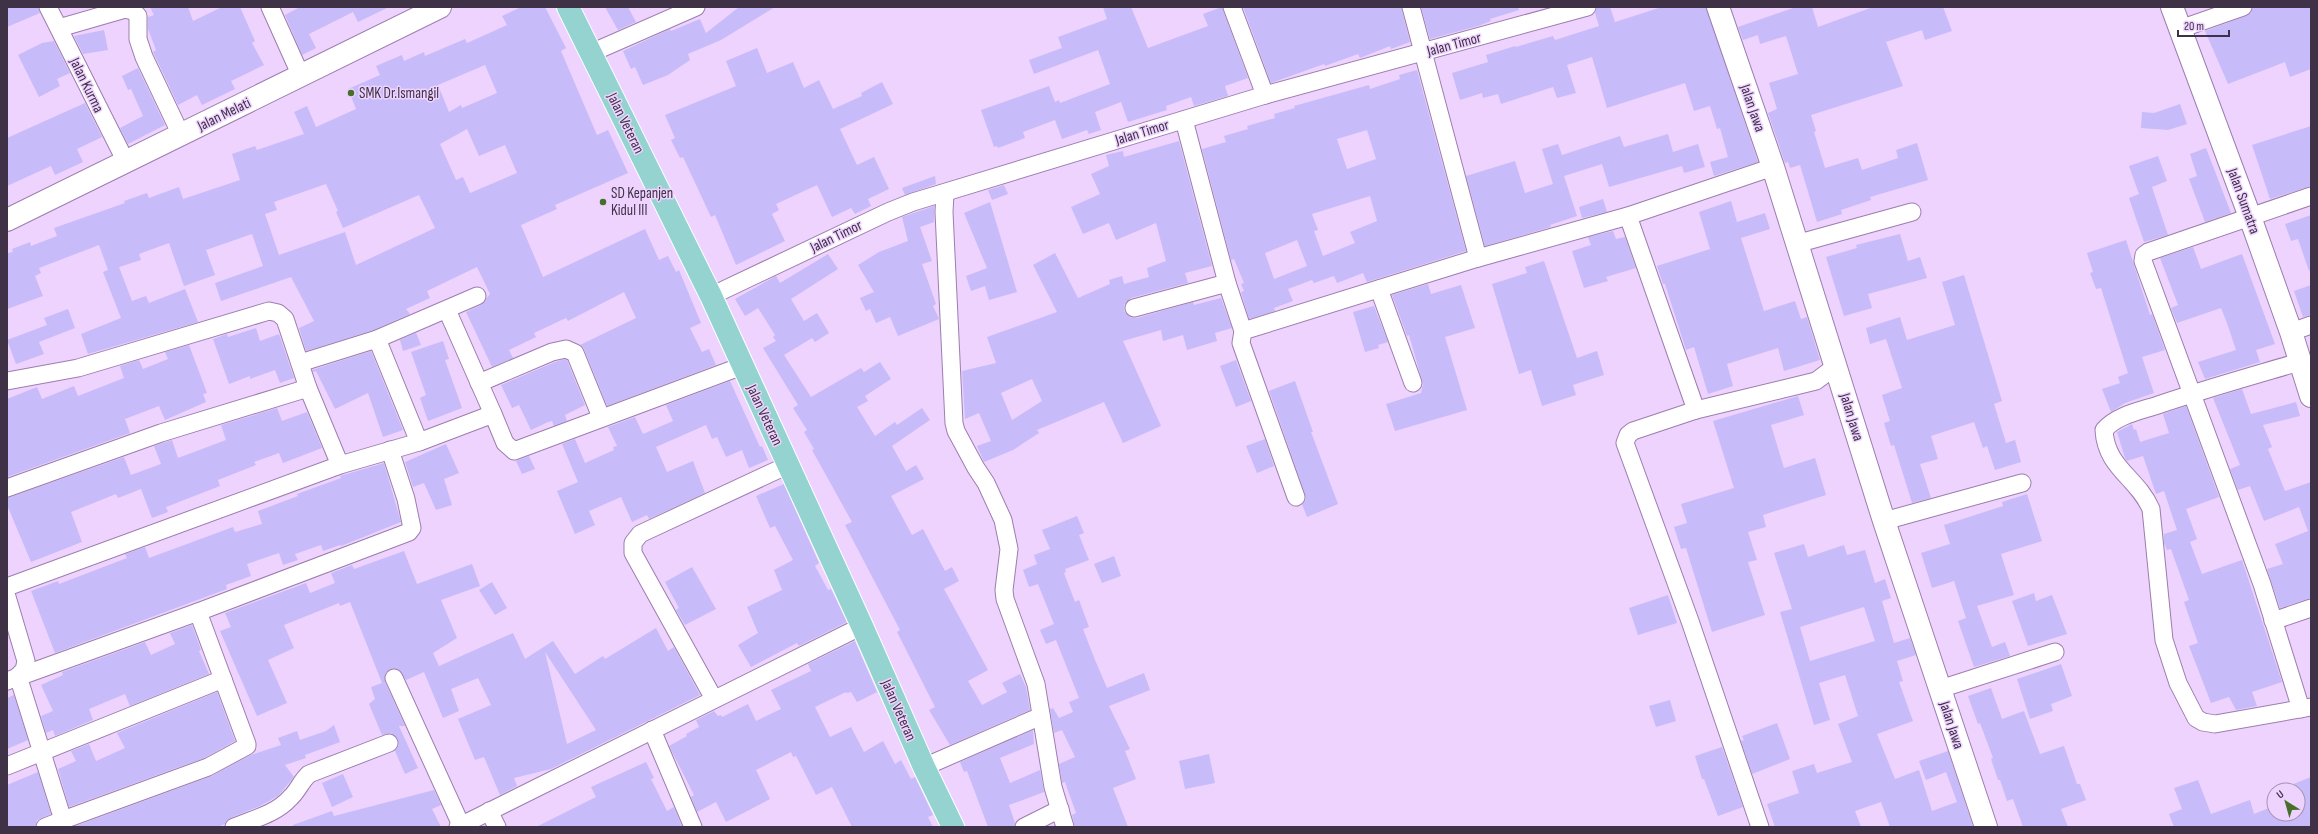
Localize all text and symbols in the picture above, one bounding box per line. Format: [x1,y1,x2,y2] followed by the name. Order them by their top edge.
[2178,12,2229,38] scale bar
[2184,19,2204,34] text: 20 m
[1424,28,1484,61] street label: Jalan Timor
[65,54,108,116] street label: Jalan Kurma
[1735,81,1770,135] street label: Jalan Jawa
[359,84,439,103] place label: SMK Dr.Ismangil
[346,88,356,98] marker: SMK Dr.Ismangil
[602,89,648,157] street label: Jalan Veteran
[193,93,254,136] street label: Jalan Melati
[1112,115,1172,150] street label: Jalan Timor
[2223,165,2264,237] street label: Jalan Sumatra
[611,184,673,220] place label: SD Kepanjen Kidul III
[598,197,608,207] marker: SD Kepanjen Kidul III
[806,215,866,258] street label: Jalan Timor
[742,381,787,449] street label: Jalan Veteran
[1835,390,1868,444] street label: Jalan Jawa
[876,676,920,744] street label: Jalan Veteran
[1935,698,1968,752] street label: Jalan Jawa
[2266,782,2306,822] north arrow
[2274,787,2287,801] text: U

